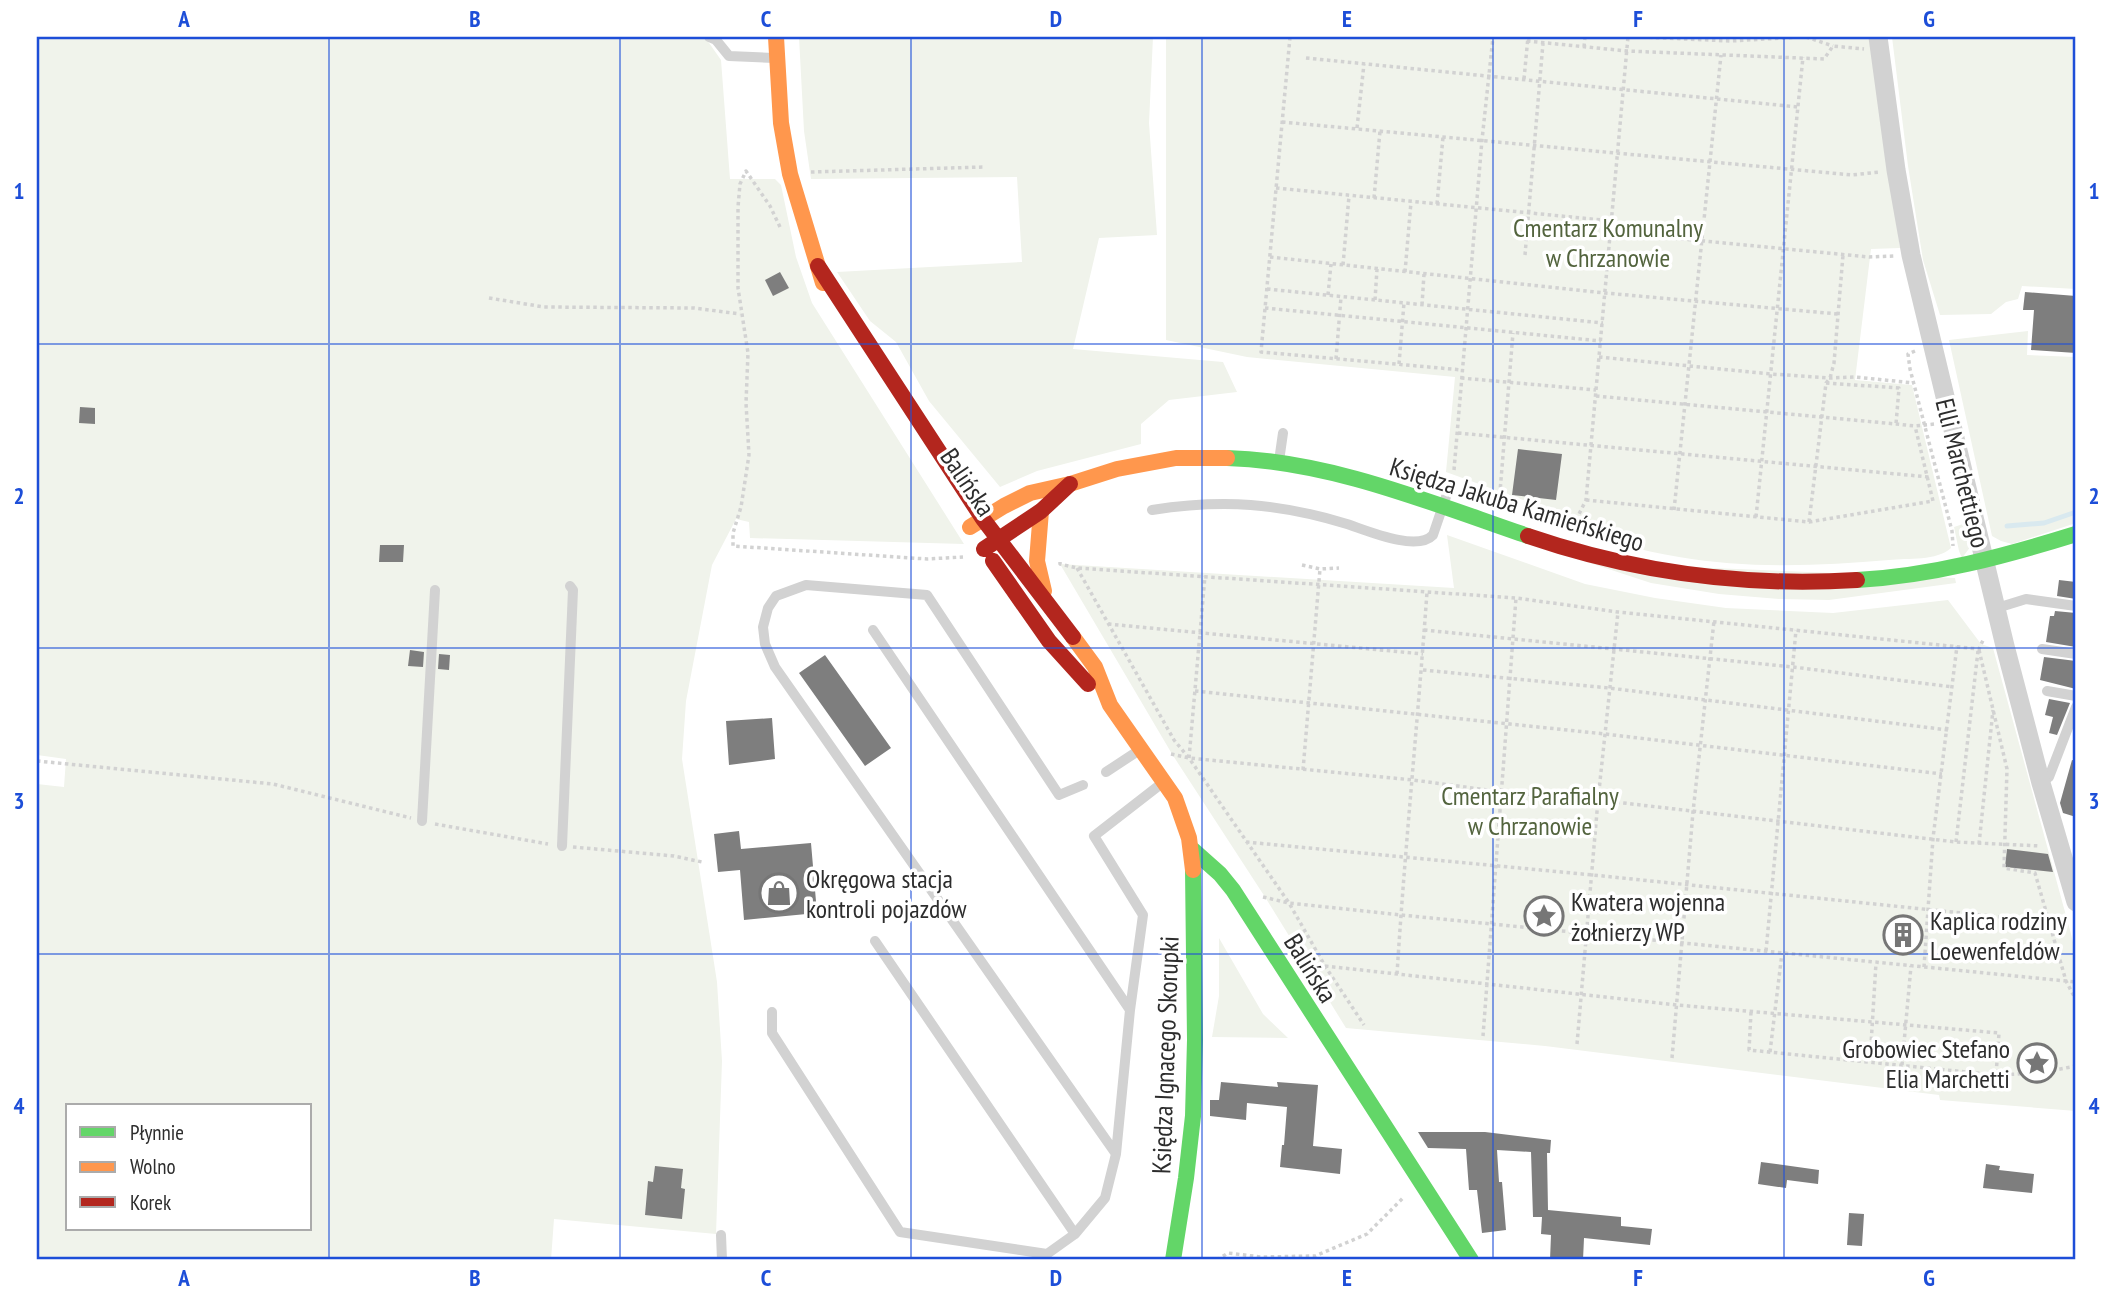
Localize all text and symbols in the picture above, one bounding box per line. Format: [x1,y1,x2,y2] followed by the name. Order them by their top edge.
[177,4,190,33] text: A
[469,4,481,33] text: B
[761,4,772,33] text: C
[1050,4,1062,33] text: D
[1342,4,1352,33] text: E
[1633,4,1643,33] text: F
[1923,4,1935,33] text: G
[14,176,25,205] text: 1
[2089,176,2100,205] text: 1
[1513,211,1703,274] park label: Cmentarz Komunalny w Chrzanowie
[1928,395,1998,551] street label: Elli Marchettiego
[933,442,1003,522] street label: Balińska
[1386,450,1648,558] street label: Księdza Jakuba Kamieńskiego
[14,481,25,510] text: 2
[2089,481,2100,510] text: 2
[1441,779,1619,842] park label: Cmentarz Parafialny w Chrzanowie
[14,786,25,815] text: 3
[2089,786,2100,815] text: 3
[806,862,967,925] place label: Okręgowa stacja kontroli pojazdów
[758,872,800,914] shop icon: Okręgowa stacja kontroli pojazdów
[1571,885,1725,948] place label: Kwatera wojenna żołnierzy WP
[1523,895,1565,937] place icon: Kwatera wojenna żołnierzy WP
[1930,904,2067,967] place label: Kaplica rodziny Loewenfeldów
[1882,914,1924,956] building icon: Kaplica rodziny Loewenfeldów
[1277,927,1345,1009] street label: Balińska
[1144,936,1186,1174] street label: Księdza Ignacego Skorupki
[1842,1032,2010,1095] place label: Grobowiec Stefano Elia Marchetti
[2016,1042,2058,1084] place icon: Grobowiec Stefano Elia Marchetti
[14,1091,25,1120] text: 4
[2089,1091,2100,1120] text: 4
[66,1104,312,1230] legend
[130,1119,184,1146] text: Płynnie
[130,1153,176,1180] text: Wolno
[130,1189,171,1216] text: Korek
[177,1263,190,1292] text: A
[469,1263,481,1292] text: B
[761,1263,772,1292] text: C
[1050,1263,1062,1292] text: D
[1342,1263,1352,1292] text: E
[1633,1263,1643,1292] text: F
[1923,1263,1935,1292] text: G

